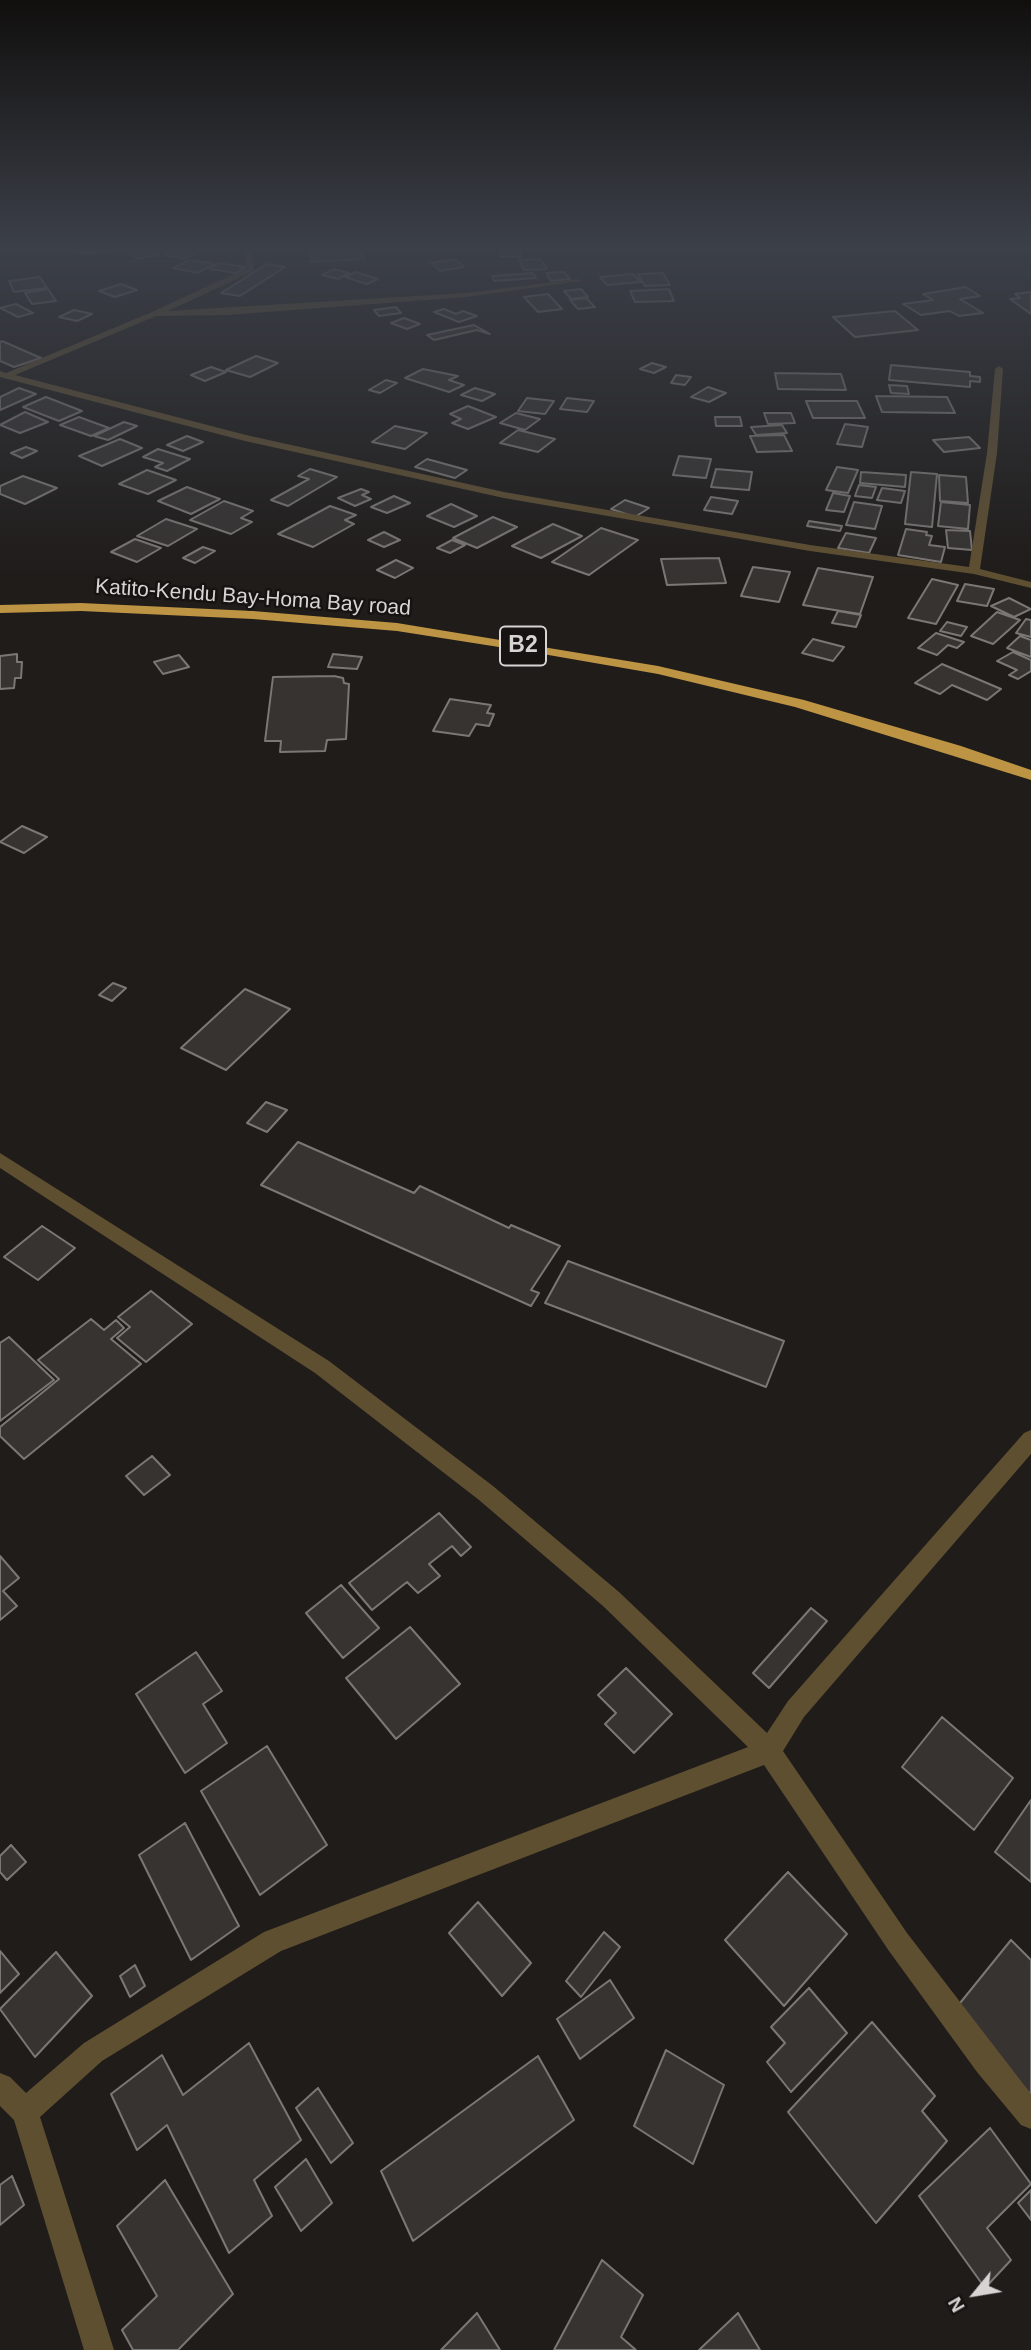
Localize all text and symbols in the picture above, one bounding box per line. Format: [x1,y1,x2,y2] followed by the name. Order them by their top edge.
[94,574,412,622] street label: Katito-Kendu Bay-Homa Bay road
[500,626,546,666] road number: B2
[940,2259,1010,2329] north arrow
[944,2294,969,2316] text: N

